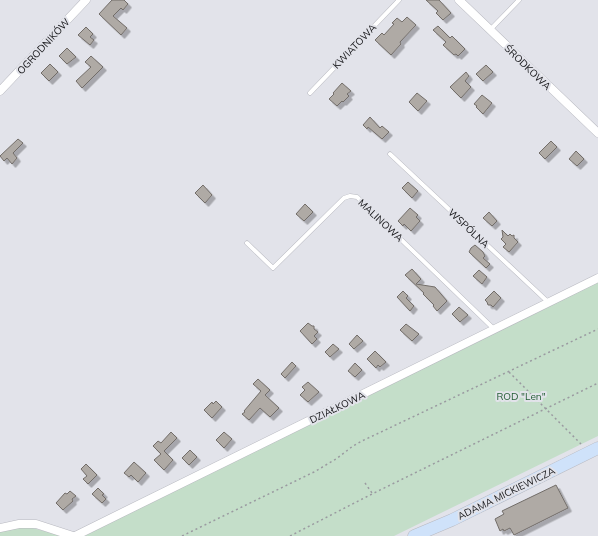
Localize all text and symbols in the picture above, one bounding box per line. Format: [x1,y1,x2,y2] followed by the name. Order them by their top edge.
[14,16,73,77] street label: OGRODNIKÓW
[330,21,379,72] street label: KWIATOWA
[502,42,554,93] street label: ŚRODKOWA
[355,196,406,245] street label: MALINOWA
[445,206,492,251] street label: WSPÓLNA
[307,388,368,426] street label: DZIAŁKOWA
[496,390,546,403] park label: ROD "Len"
[455,464,558,523] street label: ADAMA MICKIEWICZA

